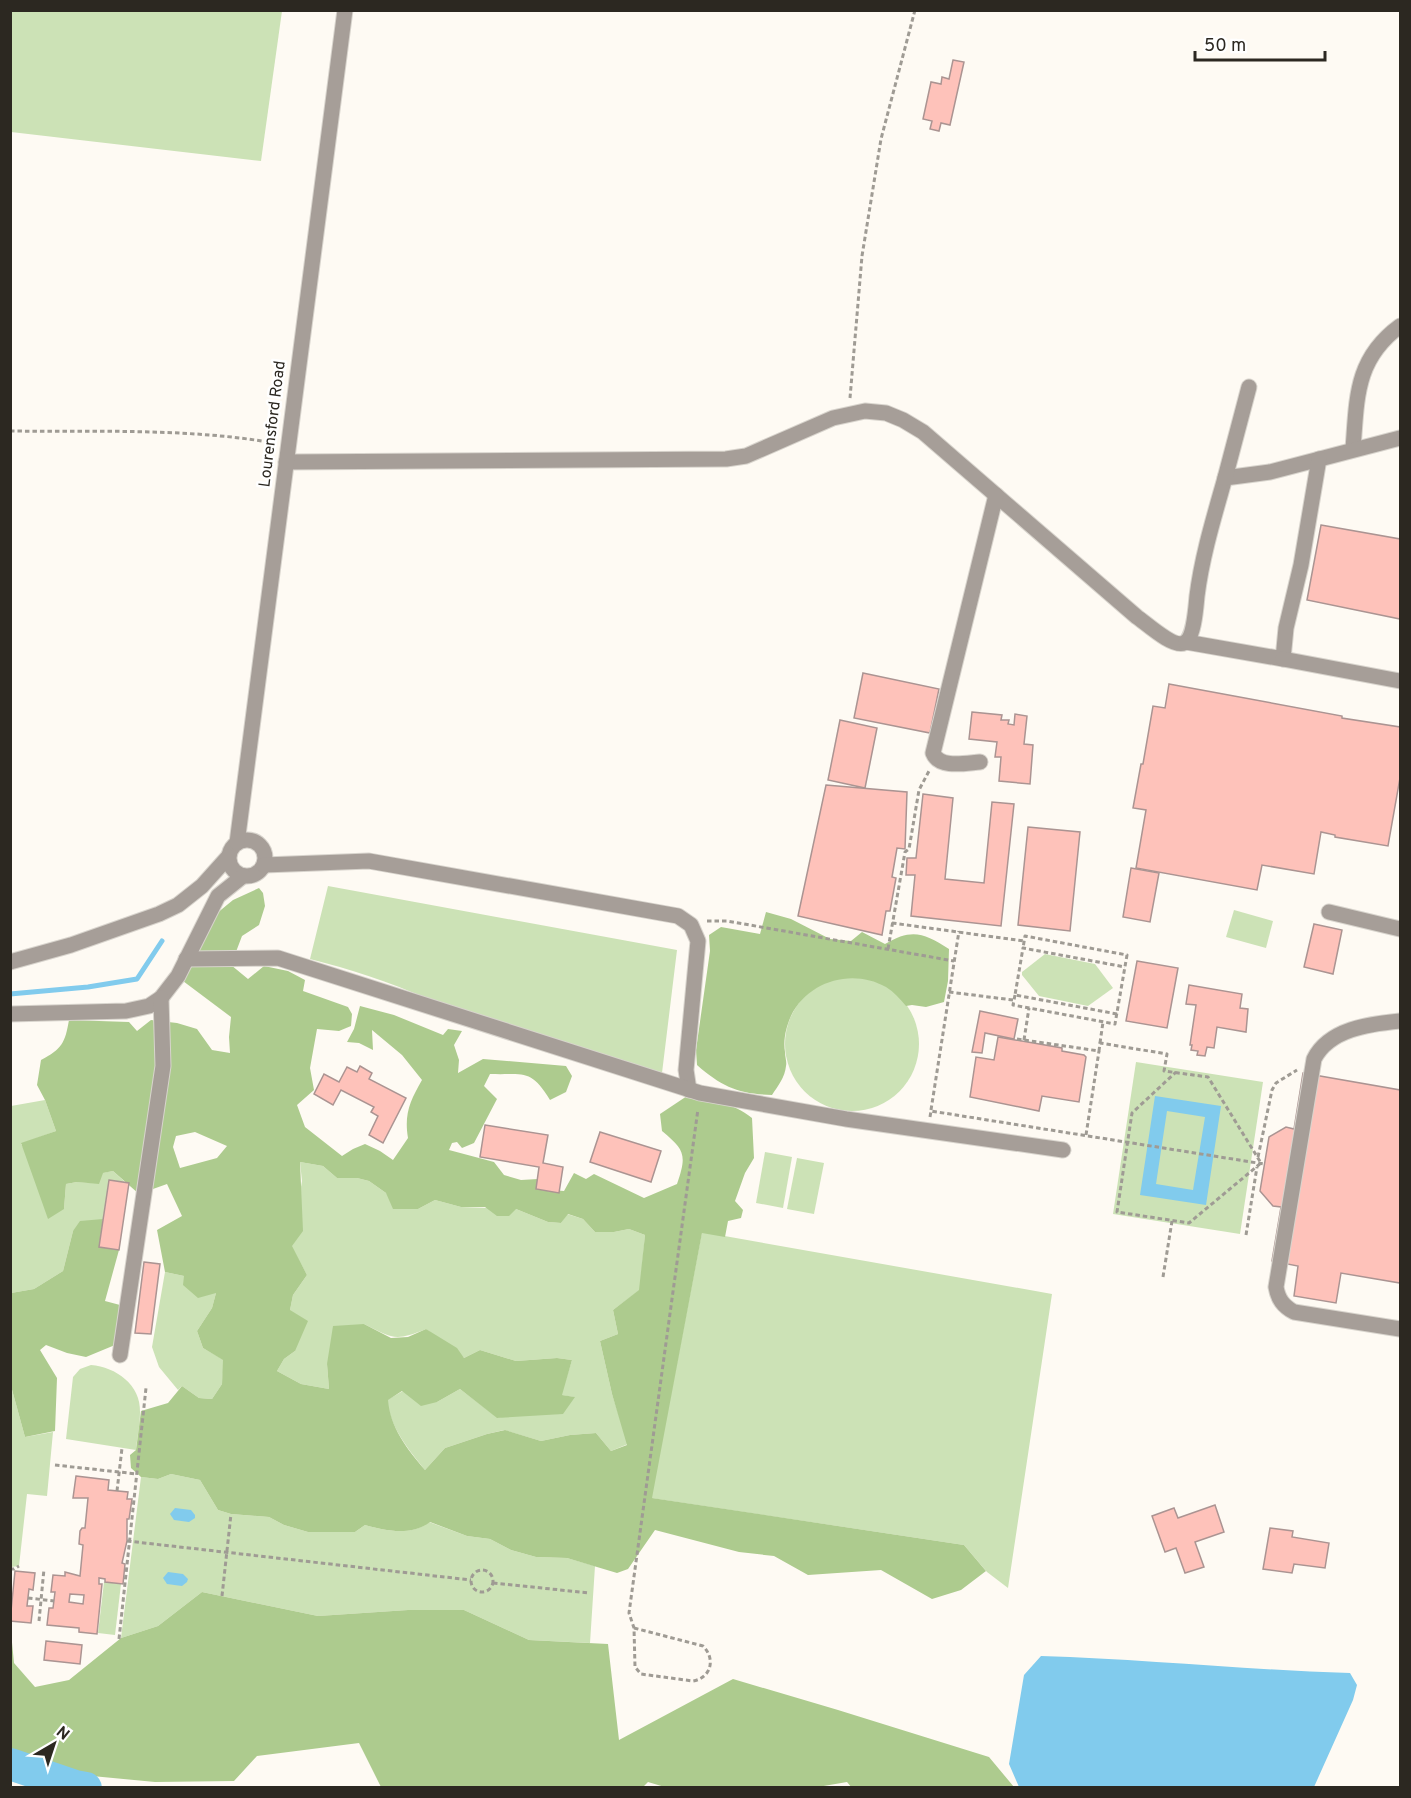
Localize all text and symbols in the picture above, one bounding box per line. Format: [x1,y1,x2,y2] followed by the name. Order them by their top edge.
[1195,24,1326,62] scale bar
[1204,35,1246,58] text: 50 m
[255,360,291,488] street label: Lourensford Road
[24,1714,84,1774] north arrow
[51,1723,73,1745] text: N

